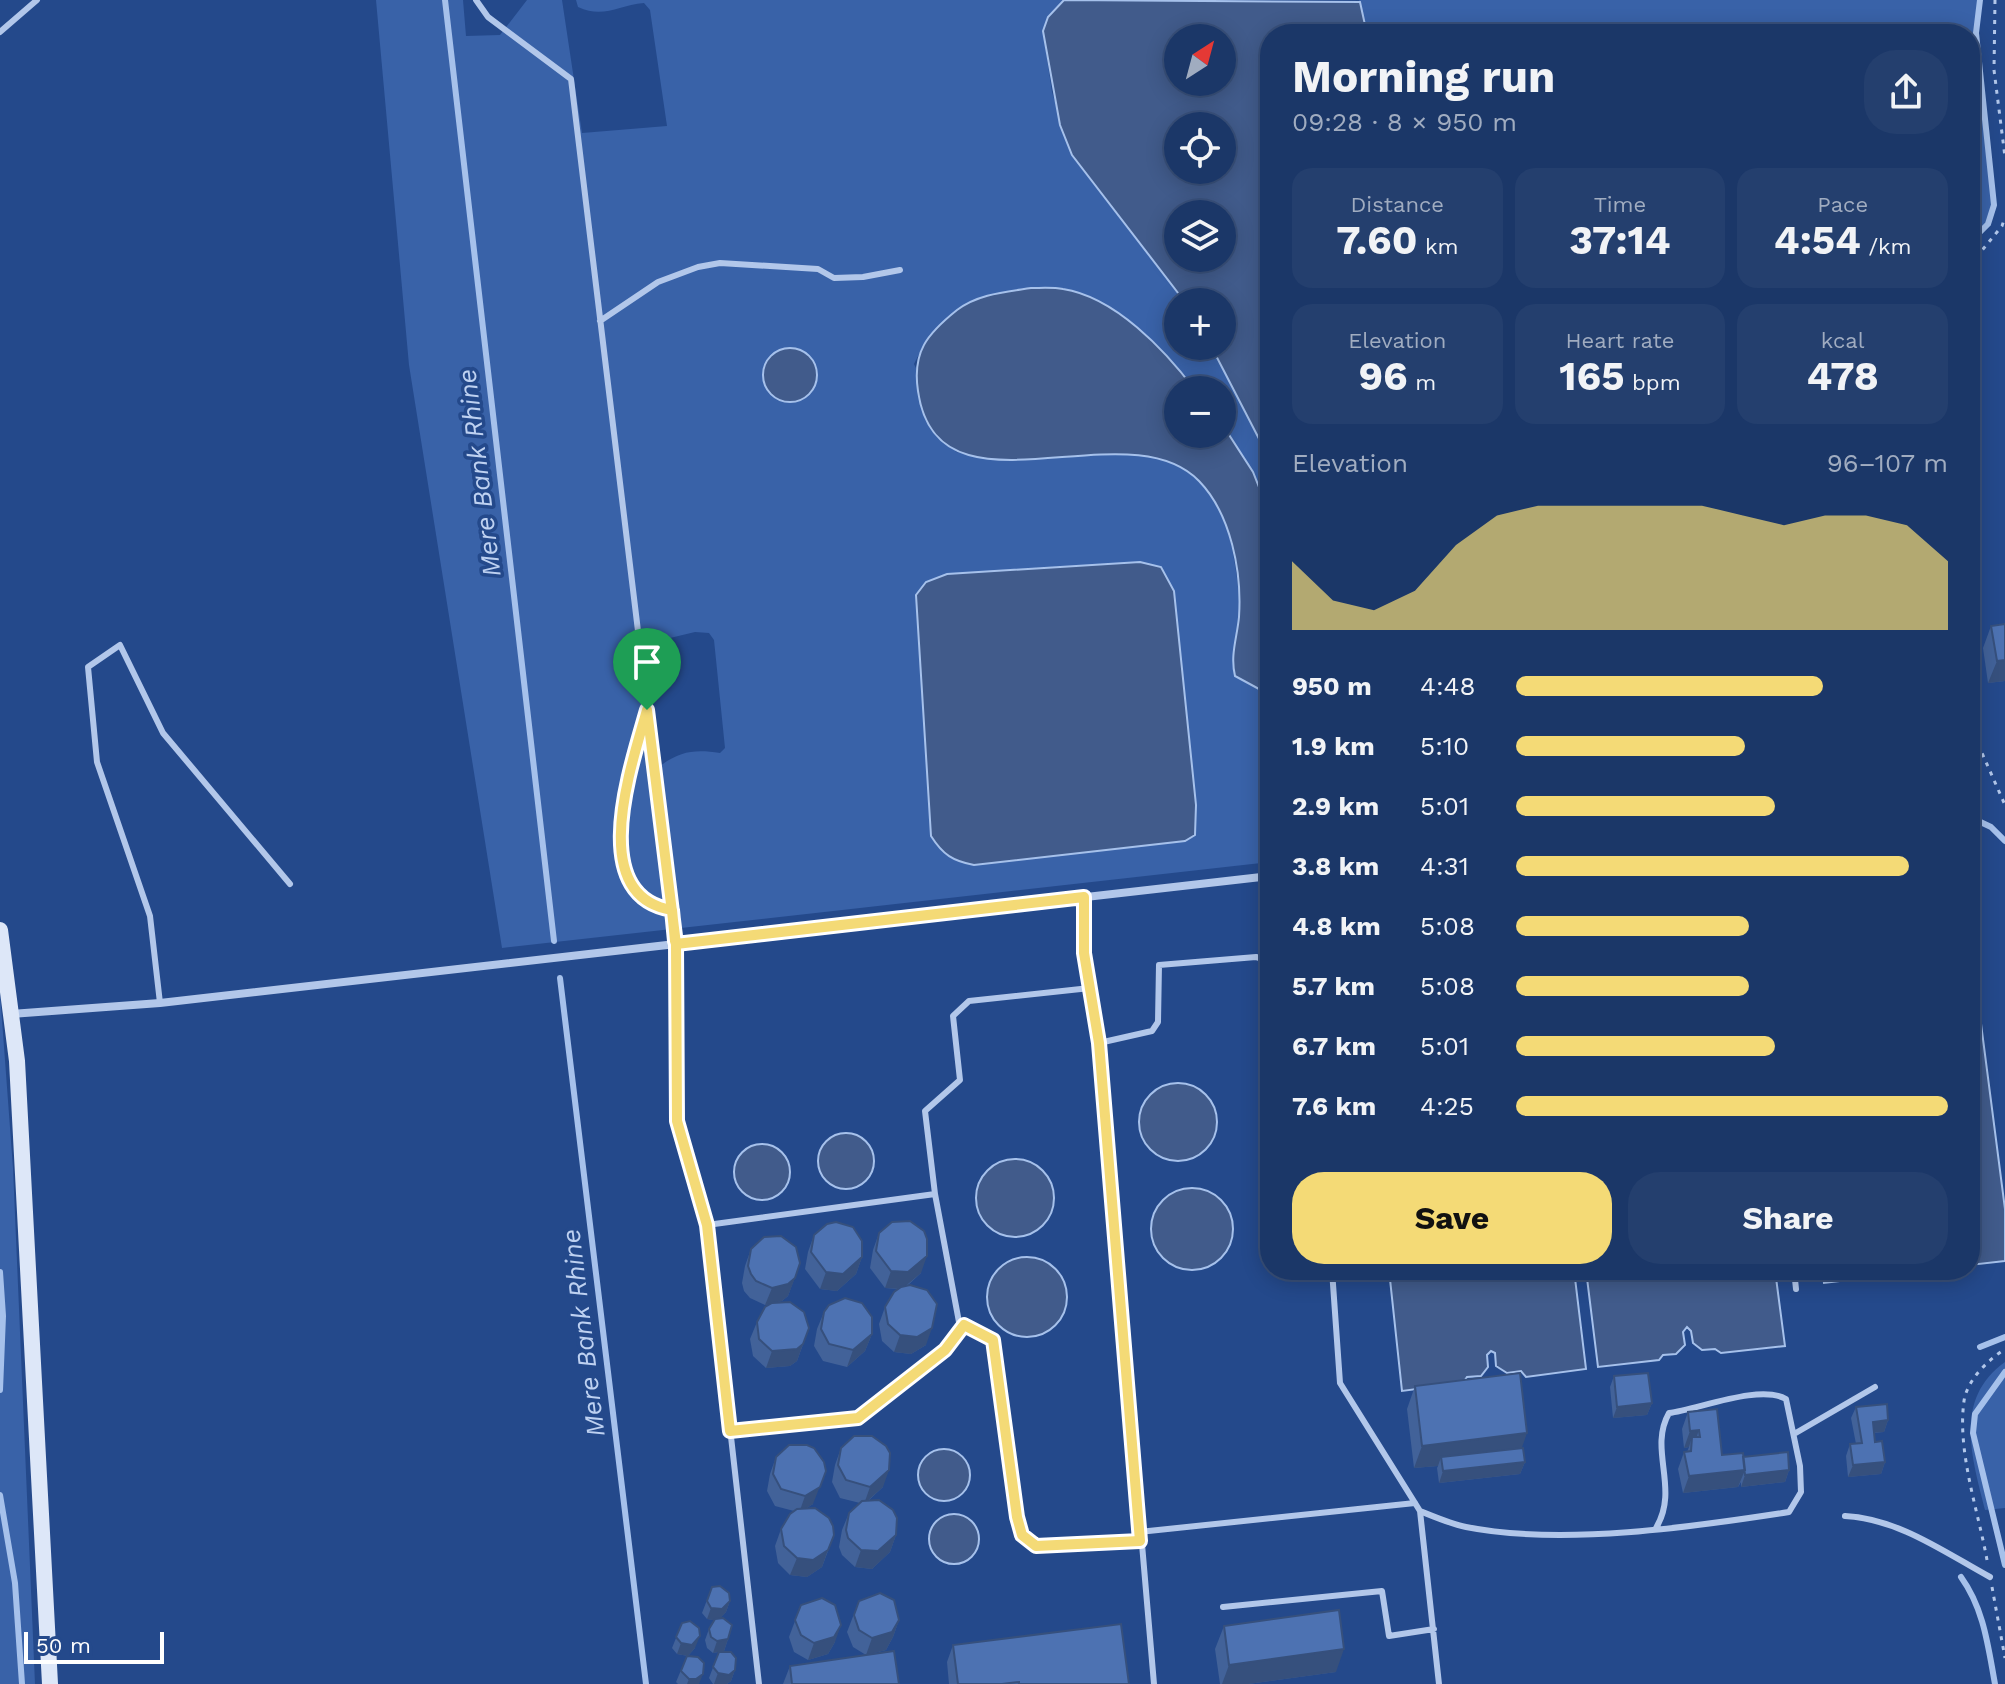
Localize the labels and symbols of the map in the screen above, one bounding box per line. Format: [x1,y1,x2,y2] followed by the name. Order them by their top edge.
[1164,24,1236,96] north arrow
[451,367,507,579] water label: Mere Bank Rhine
[613,628,681,710] pin
[555,1227,611,1439] water label: Mere Bank Rhine
[24,1628,164,1664] scale bar

